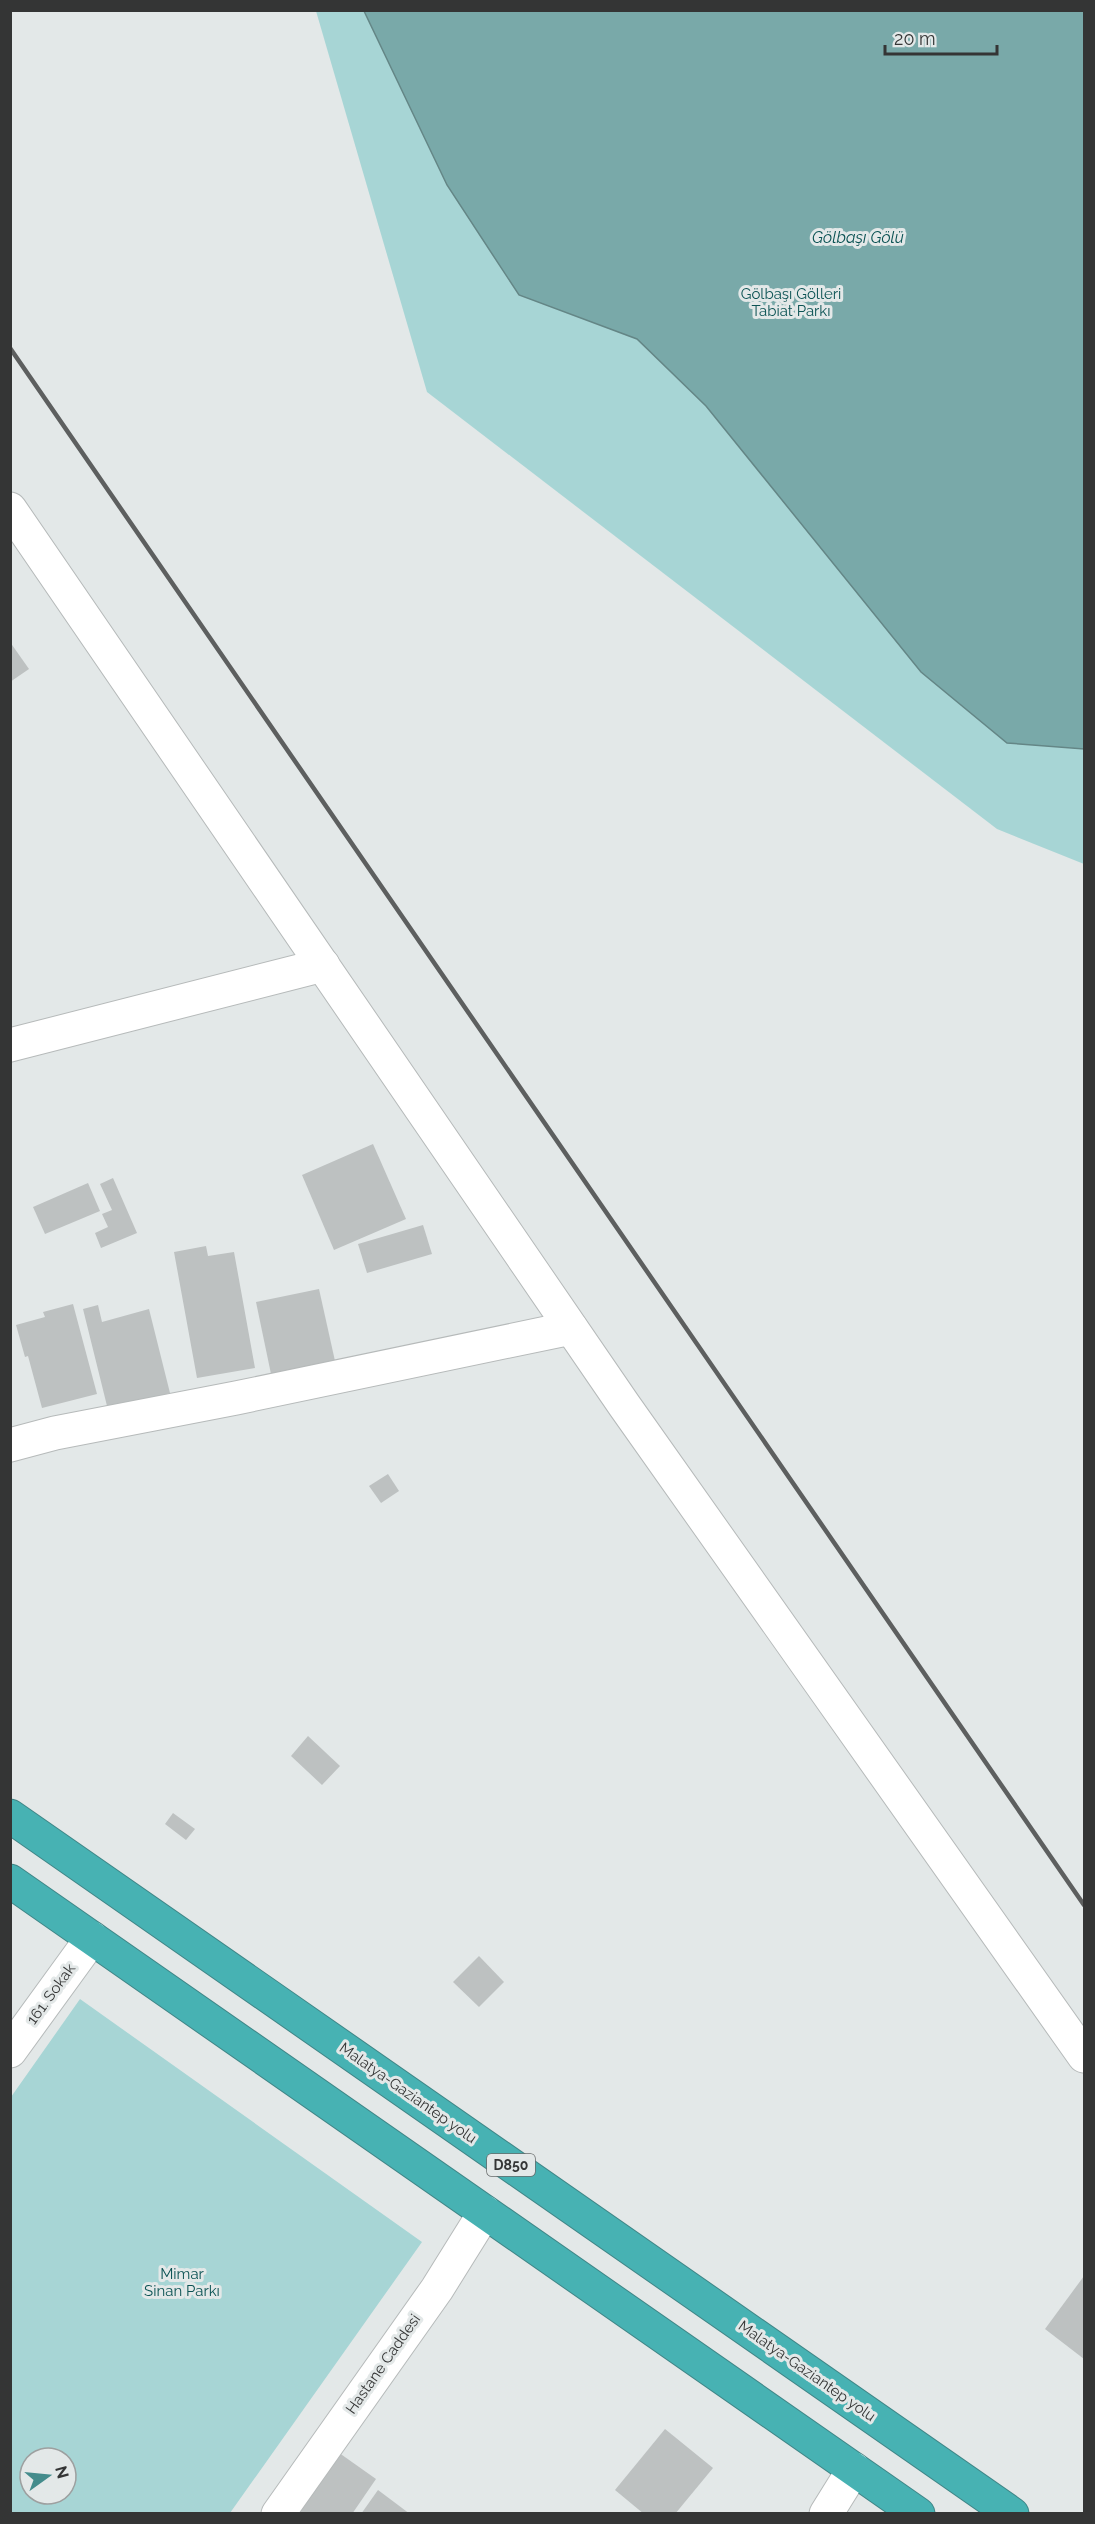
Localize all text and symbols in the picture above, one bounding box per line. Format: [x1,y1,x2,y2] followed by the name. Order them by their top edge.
[885,18,998,56] scale bar
[894,28,936,49] text: 20 m
[812,228,904,247] water label: Gölbaşı Gölü
[741,285,841,320] park label: Gölbaşı Gölleri Tabiat Parkı
[23,1960,79,2028] street label: 161. Sokak
[336,2039,480,2147] street label: Malatya-Gaziantep yolu
[487,2154,535,2176] road number: D850
[144,2265,220,2300] park label: Mimar Sinan Parkı
[342,2311,424,2417] street label: Hastane Caddesi
[735,2317,879,2425] street label: Malatya-Gaziantep yolu
[18,2446,78,2506] north arrow
[51,2464,73,2481] text: N

